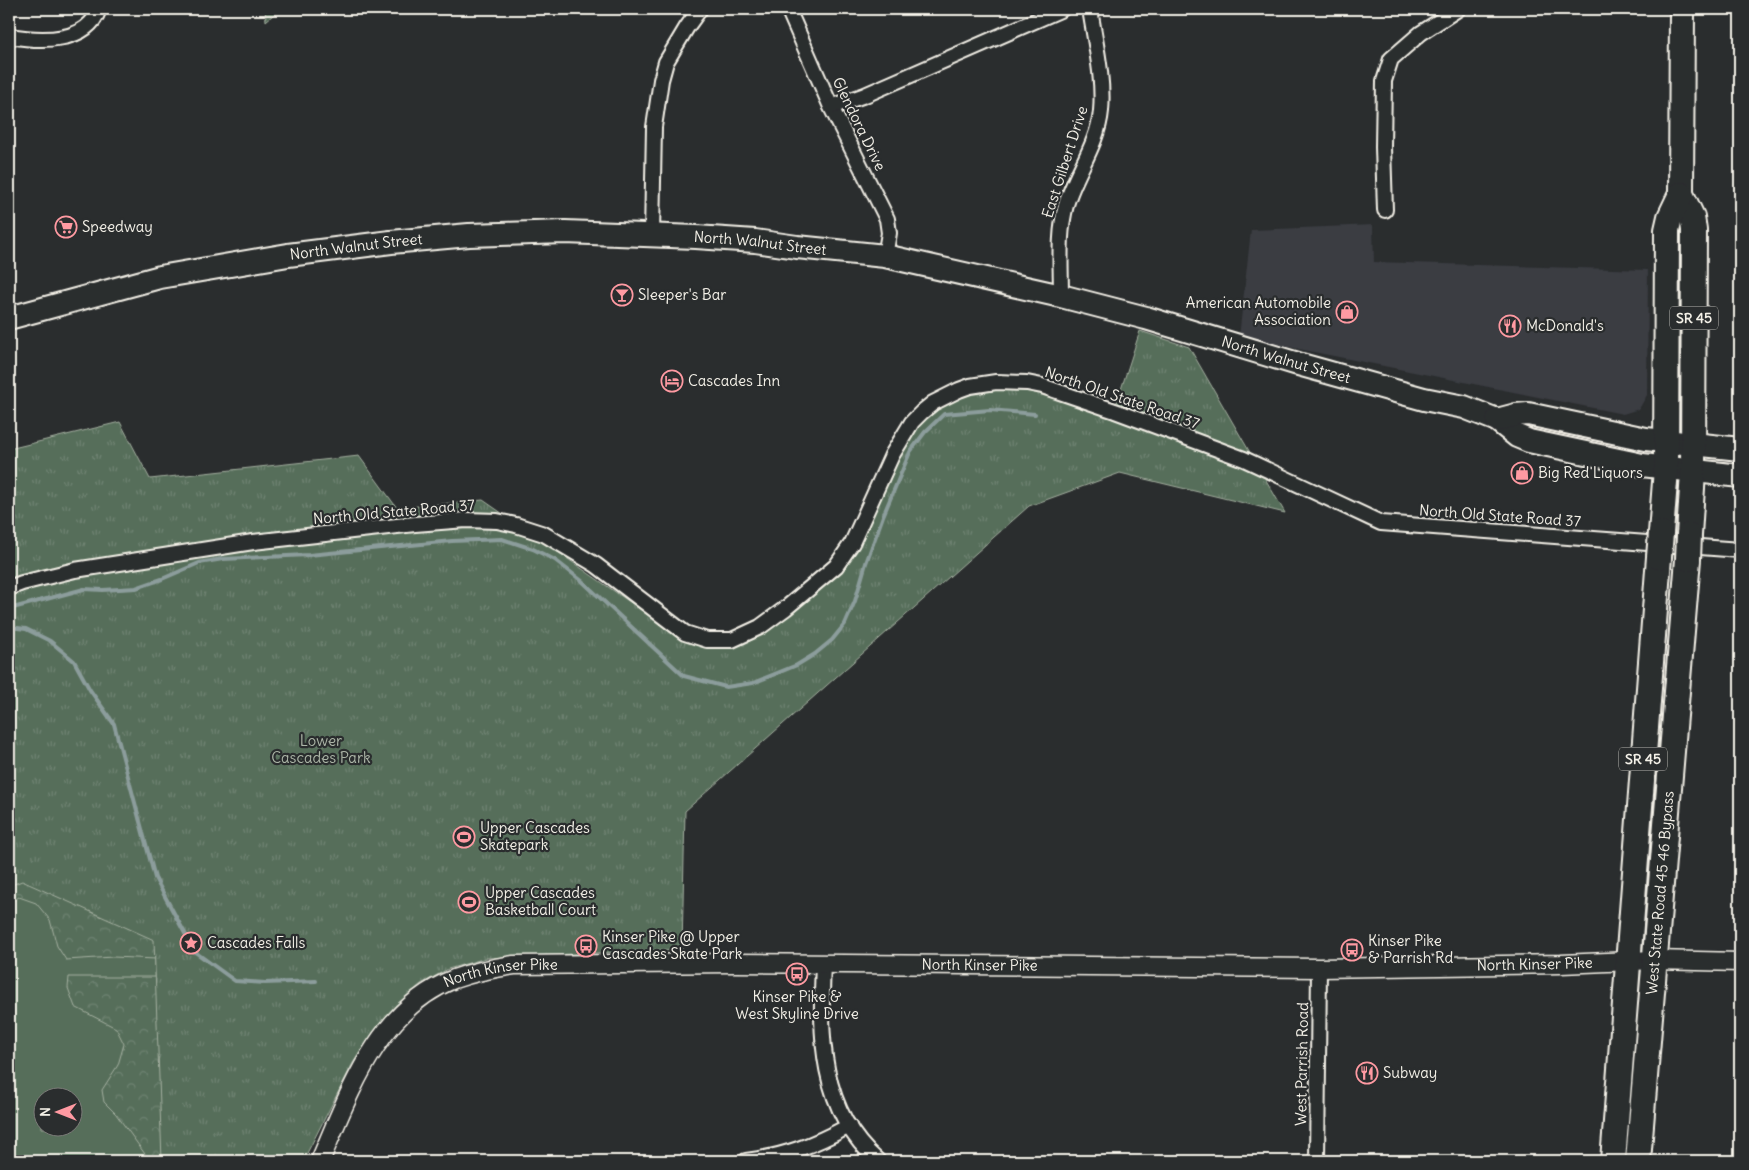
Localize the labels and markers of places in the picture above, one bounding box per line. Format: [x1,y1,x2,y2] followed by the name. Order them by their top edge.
[54,215,78,239] supermarket icon: Speedway
[82,217,153,236] place label: Speedway
[610,283,634,307] bar icon: Sleeper's Bar
[638,285,726,304] place label: Sleeper's Bar
[1186,293,1331,329] place label: American Automobile Association
[1335,300,1359,324] shop icon: American Automobile Association
[1498,314,1522,338] restaurant icon: McDonald's
[1526,316,1604,335] place label: McDonald's
[660,369,684,393] hotel icon: Cascades Inn
[688,371,781,390] place label: Cascades Inn
[1510,461,1534,485] shop icon: Big Red Liquors
[1538,463,1643,482] place label: Big Red Liquors
[480,818,590,854] place label: Upper Cascades Skatepark
[452,825,476,849] sports icon: Upper Cascades Skatepark
[485,883,596,919] place label: Upper Cascades Basketball Court
[457,890,481,914] sports icon: Upper Cascades Basketball Court
[602,927,743,963] place label: Kinser Pike @ Upper Cascades Skate Park
[179,931,203,955] place icon: Cascades Falls
[1368,931,1453,967] place label: Kinser Pike & Parrish Rd
[207,933,305,952] place label: Cascades Falls
[574,934,598,958] bus stop icon: Kinser Pike @ Upper Cascades Skate Park
[1340,938,1364,962] bus stop icon: Kinser Pike & Parrish Rd
[785,962,809,986] bus stop icon: Kinser Pike & West Skyline Drive
[735,987,859,1023] place label: Kinser Pike & West Skyline Drive
[1355,1061,1379,1085] restaurant icon: Subway
[1383,1063,1437,1082] place label: Subway

